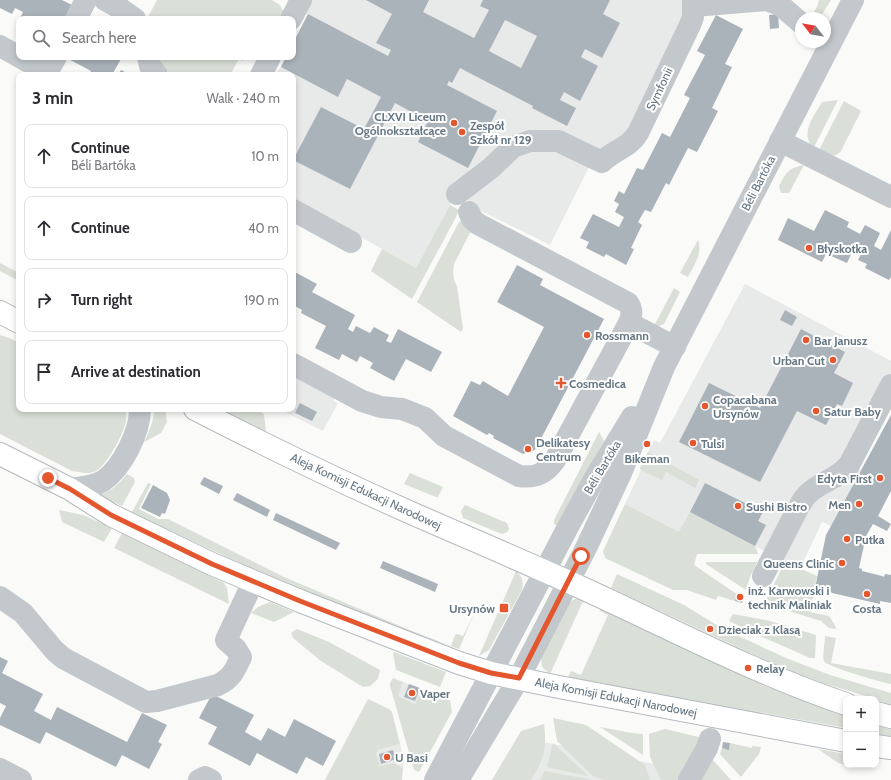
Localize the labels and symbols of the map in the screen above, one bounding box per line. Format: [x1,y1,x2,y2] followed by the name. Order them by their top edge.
[795,12,831,48] north arrow
[643,65,675,113] street label: Symfonii
[355,109,446,138] place label: CLXVI Liceum Ogólnokształcące
[449,118,459,128] marker: CLXVI Liceum Ogólnokształcące
[470,118,532,147] place label: Zespół Szkół nr 129
[457,127,467,137] marker: Zespół Szkół nr 129
[738,153,778,213] street label: Béli Bartóka
[817,241,867,256] place label: Błyskotka
[804,243,814,253] marker: Błyskotka
[595,328,649,343] place label: Rossmann
[582,330,592,340] marker: Rossmann
[814,333,868,348] place label: Bar Janusz
[801,335,811,345] marker: Bar Janusz
[773,353,825,368] place label: Urban Cut
[828,355,838,365] marker: Urban Cut
[569,376,626,391] place label: Cosmedica
[556,378,566,388] marker: Cosmedica
[713,392,777,421] place label: Copacabana Ursynów
[700,401,710,411] marker: Copacabana Ursynów
[824,404,881,419] place label: Satur Baby
[811,406,821,416] marker: Satur Baby
[536,435,591,464] place label: Delikatesy Centrum
[701,436,725,451] place label: Tulsi
[580,437,624,496] street label: Béli Bartóka
[688,438,698,448] marker: Tulsi
[642,439,652,449] marker: Bikeman
[523,444,533,454] marker: Delikatesy Centrum
[288,449,444,533] street label: Aleja Komisji Edukacji Narodowej
[624,451,670,466] place label: Bikeman
[39,469,57,487] route end
[817,471,872,486] place label: Edyta First
[875,473,885,483] marker: Edyta First
[828,497,851,512] place label: Men
[746,499,807,514] place label: Sushi Bistro
[854,499,864,509] marker: Men
[733,501,743,511] marker: Sushi Bistro
[855,532,885,547] place label: Putka
[842,534,852,544] marker: Putka
[572,547,590,565] route start
[763,556,835,571] place label: Queens Clinic
[837,558,847,568] marker: Queens Clinic
[748,583,832,612] place label: inż. Karwowski i technik Maliniak
[862,589,872,599] marker: Costa
[735,592,745,602] marker: inż. Karwowski i technik Maliniak
[449,601,495,616] place label: Ursynów
[852,601,882,616] place label: Costa
[498,602,510,614] marker: Ursynów
[718,622,801,637] place label: Dzieciak z Klasą
[705,624,715,634] marker: Dzieciak z Klasą
[756,661,785,676] place label: Relay
[743,663,753,673] marker: Relay
[534,674,698,720] street label: Aleja Komisji Edukacji Narodowej
[420,686,450,701] place label: Vaper
[407,688,417,698] marker: Vaper
[395,750,428,765] place label: U Basi
[382,752,392,762] marker: U Basi

